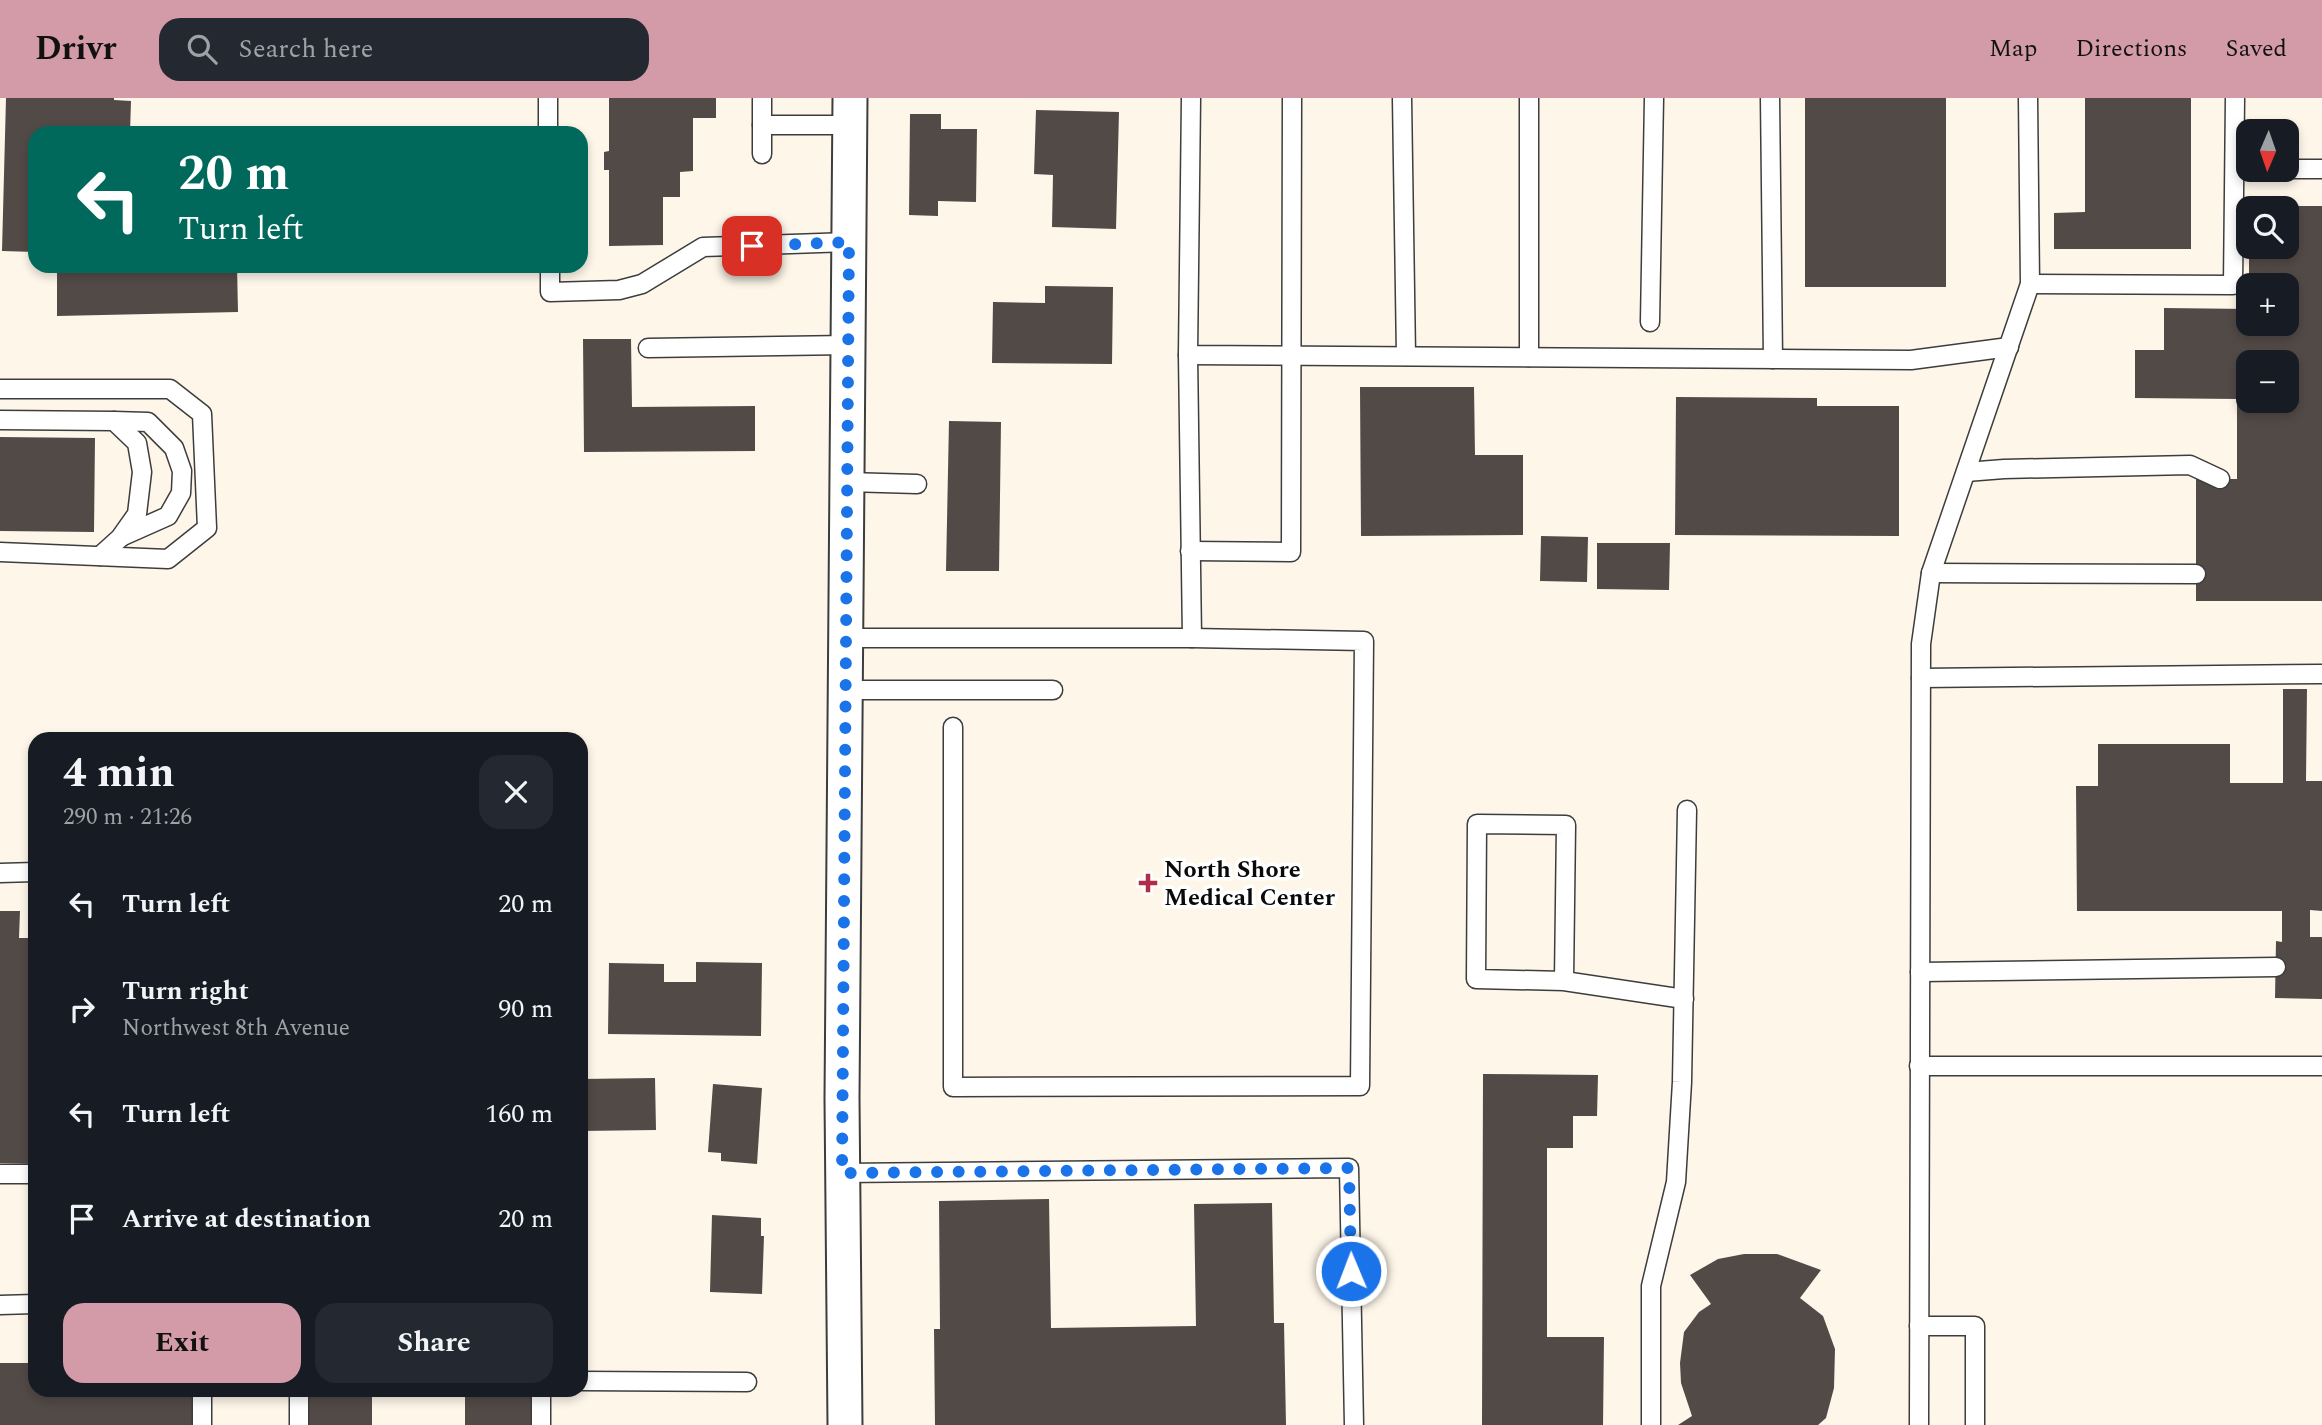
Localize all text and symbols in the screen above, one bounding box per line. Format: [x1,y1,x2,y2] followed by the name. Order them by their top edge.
[159,18,649,81] search box
[35,24,117,74] text: Drivr
[239,29,373,69] text: Search here
[183,30,221,68] icon: search
[1989,31,2037,67] text: Map
[2075,31,2187,67] text: Directions
[2225,31,2287,67] text: Saved
[2236,119,2300,182] north arrow
[2236,119,2299,413] map controls
[178,137,289,212] text: 20 m
[63,154,154,245] icon: left
[2236,196,2299,259] button: search
[178,205,304,254] text: Turn left
[722,216,782,276] pin
[733,227,771,265] icon: arrive
[2236,273,2299,336] button: +
[2236,350,2299,413] button: −
[63,742,175,805] text: 4 min
[479,755,553,829] button: close
[63,800,192,835] text: 290 m · 21:26
[1164,852,1336,916] place label: North Shore Medical Center
[1138,873,1158,893] marker: North Shore Medical Center
[122,884,230,924] text: Turn left
[498,884,553,924] text: 20 m
[63,885,101,923] icon: left
[122,971,249,1011] text: Turn right
[498,989,553,1029] text: 90 m
[63,990,101,1028] icon: right
[122,1011,350,1046] text: Northwest 8th Avenue
[122,1094,230,1134] text: Turn left
[485,1094,553,1134] text: 160 m
[63,1095,101,1133] icon: left
[122,1199,371,1239] text: Arrive at destination
[498,1199,553,1239] text: 20 m
[63,1200,101,1238] icon: arrive
[1314,1234,1388,1308] position arrow
[63,1303,301,1383] button: Exit
[315,1303,553,1383] button: Share

